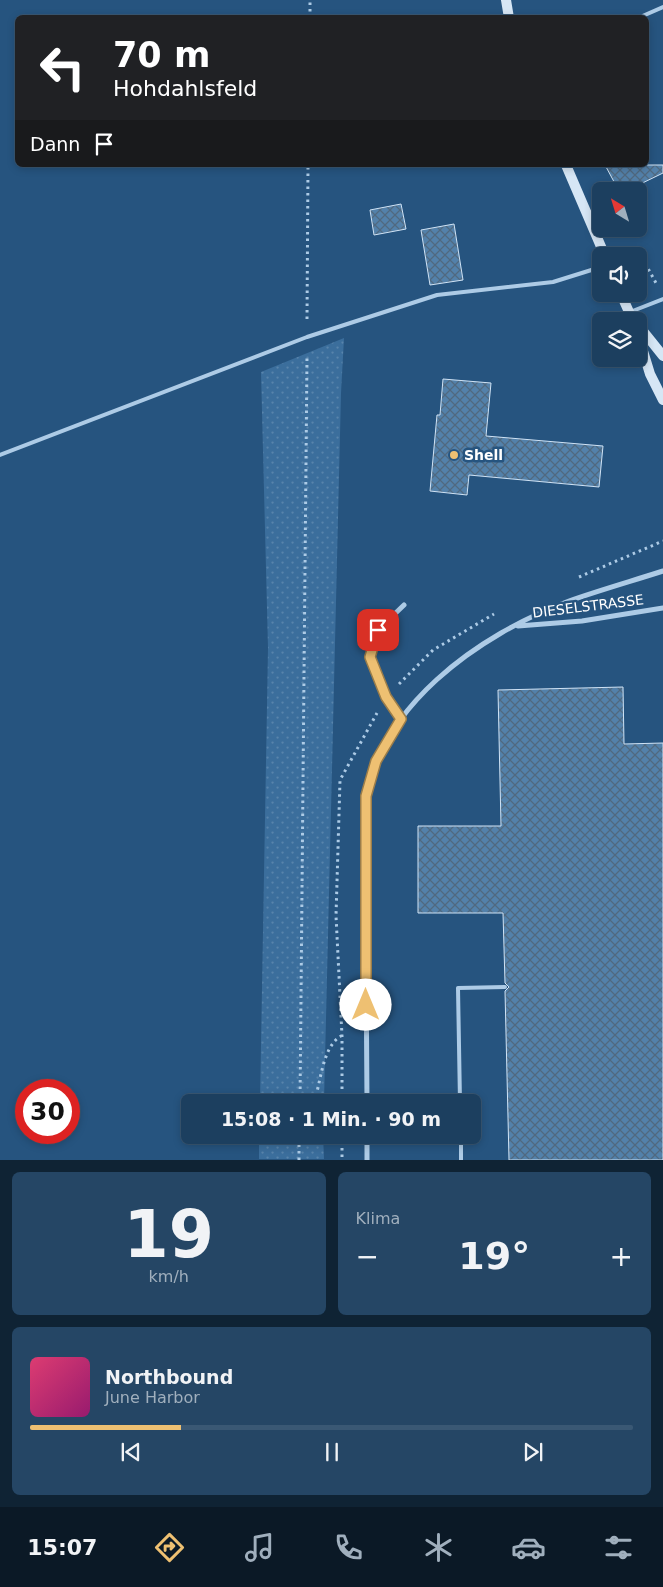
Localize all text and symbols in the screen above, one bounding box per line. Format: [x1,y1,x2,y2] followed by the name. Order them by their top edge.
[30,35,95,100] icon: left
[113,35,210,75] text: 70 m
[113,76,257,101] text: Hohdahlsfeld
[90,130,118,158] icon: arrive
[30,133,80,155] text: Dann
[592,182,648,238] north arrow
[592,182,647,367] map controls
[592,247,647,302] button: sound
[592,312,647,367] button: layers
[464,447,503,463] place label: Shell
[448,449,460,461] marker: Shell
[531,591,645,621] street label: DIESELSTRASSE
[357,609,399,651] pin
[364,616,392,644] icon: arrive
[339,978,391,1030] position arrow
[15,1079,80,1144] speed limit sign: 30
[221,1108,441,1130] text: 15:08 · 1 Min. · 90 m
[124,1197,214,1272] text: 19
[356,1209,400,1228] text: Klima
[458,1234,530,1278] text: 19°
[356,1240,379,1273] text: −
[610,1240,633,1273] text: +
[149,1267,189,1286] text: km/h
[105,1366,233,1388] text: Northbound
[105,1388,200,1407] text: June Harbor
[117,1438,145,1466] icon: previous
[318,1438,346,1466] icon: pause
[519,1438,547,1466] icon: next
[152,1530,187,1565] icon: directions
[242,1530,277,1565] icon: music
[331,1530,366,1565] icon: phone
[421,1530,456,1565] icon: climate
[511,1530,546,1565] icon: car
[601,1530,636,1565] icon: filters
[27,1535,97,1560] text: 15:07

